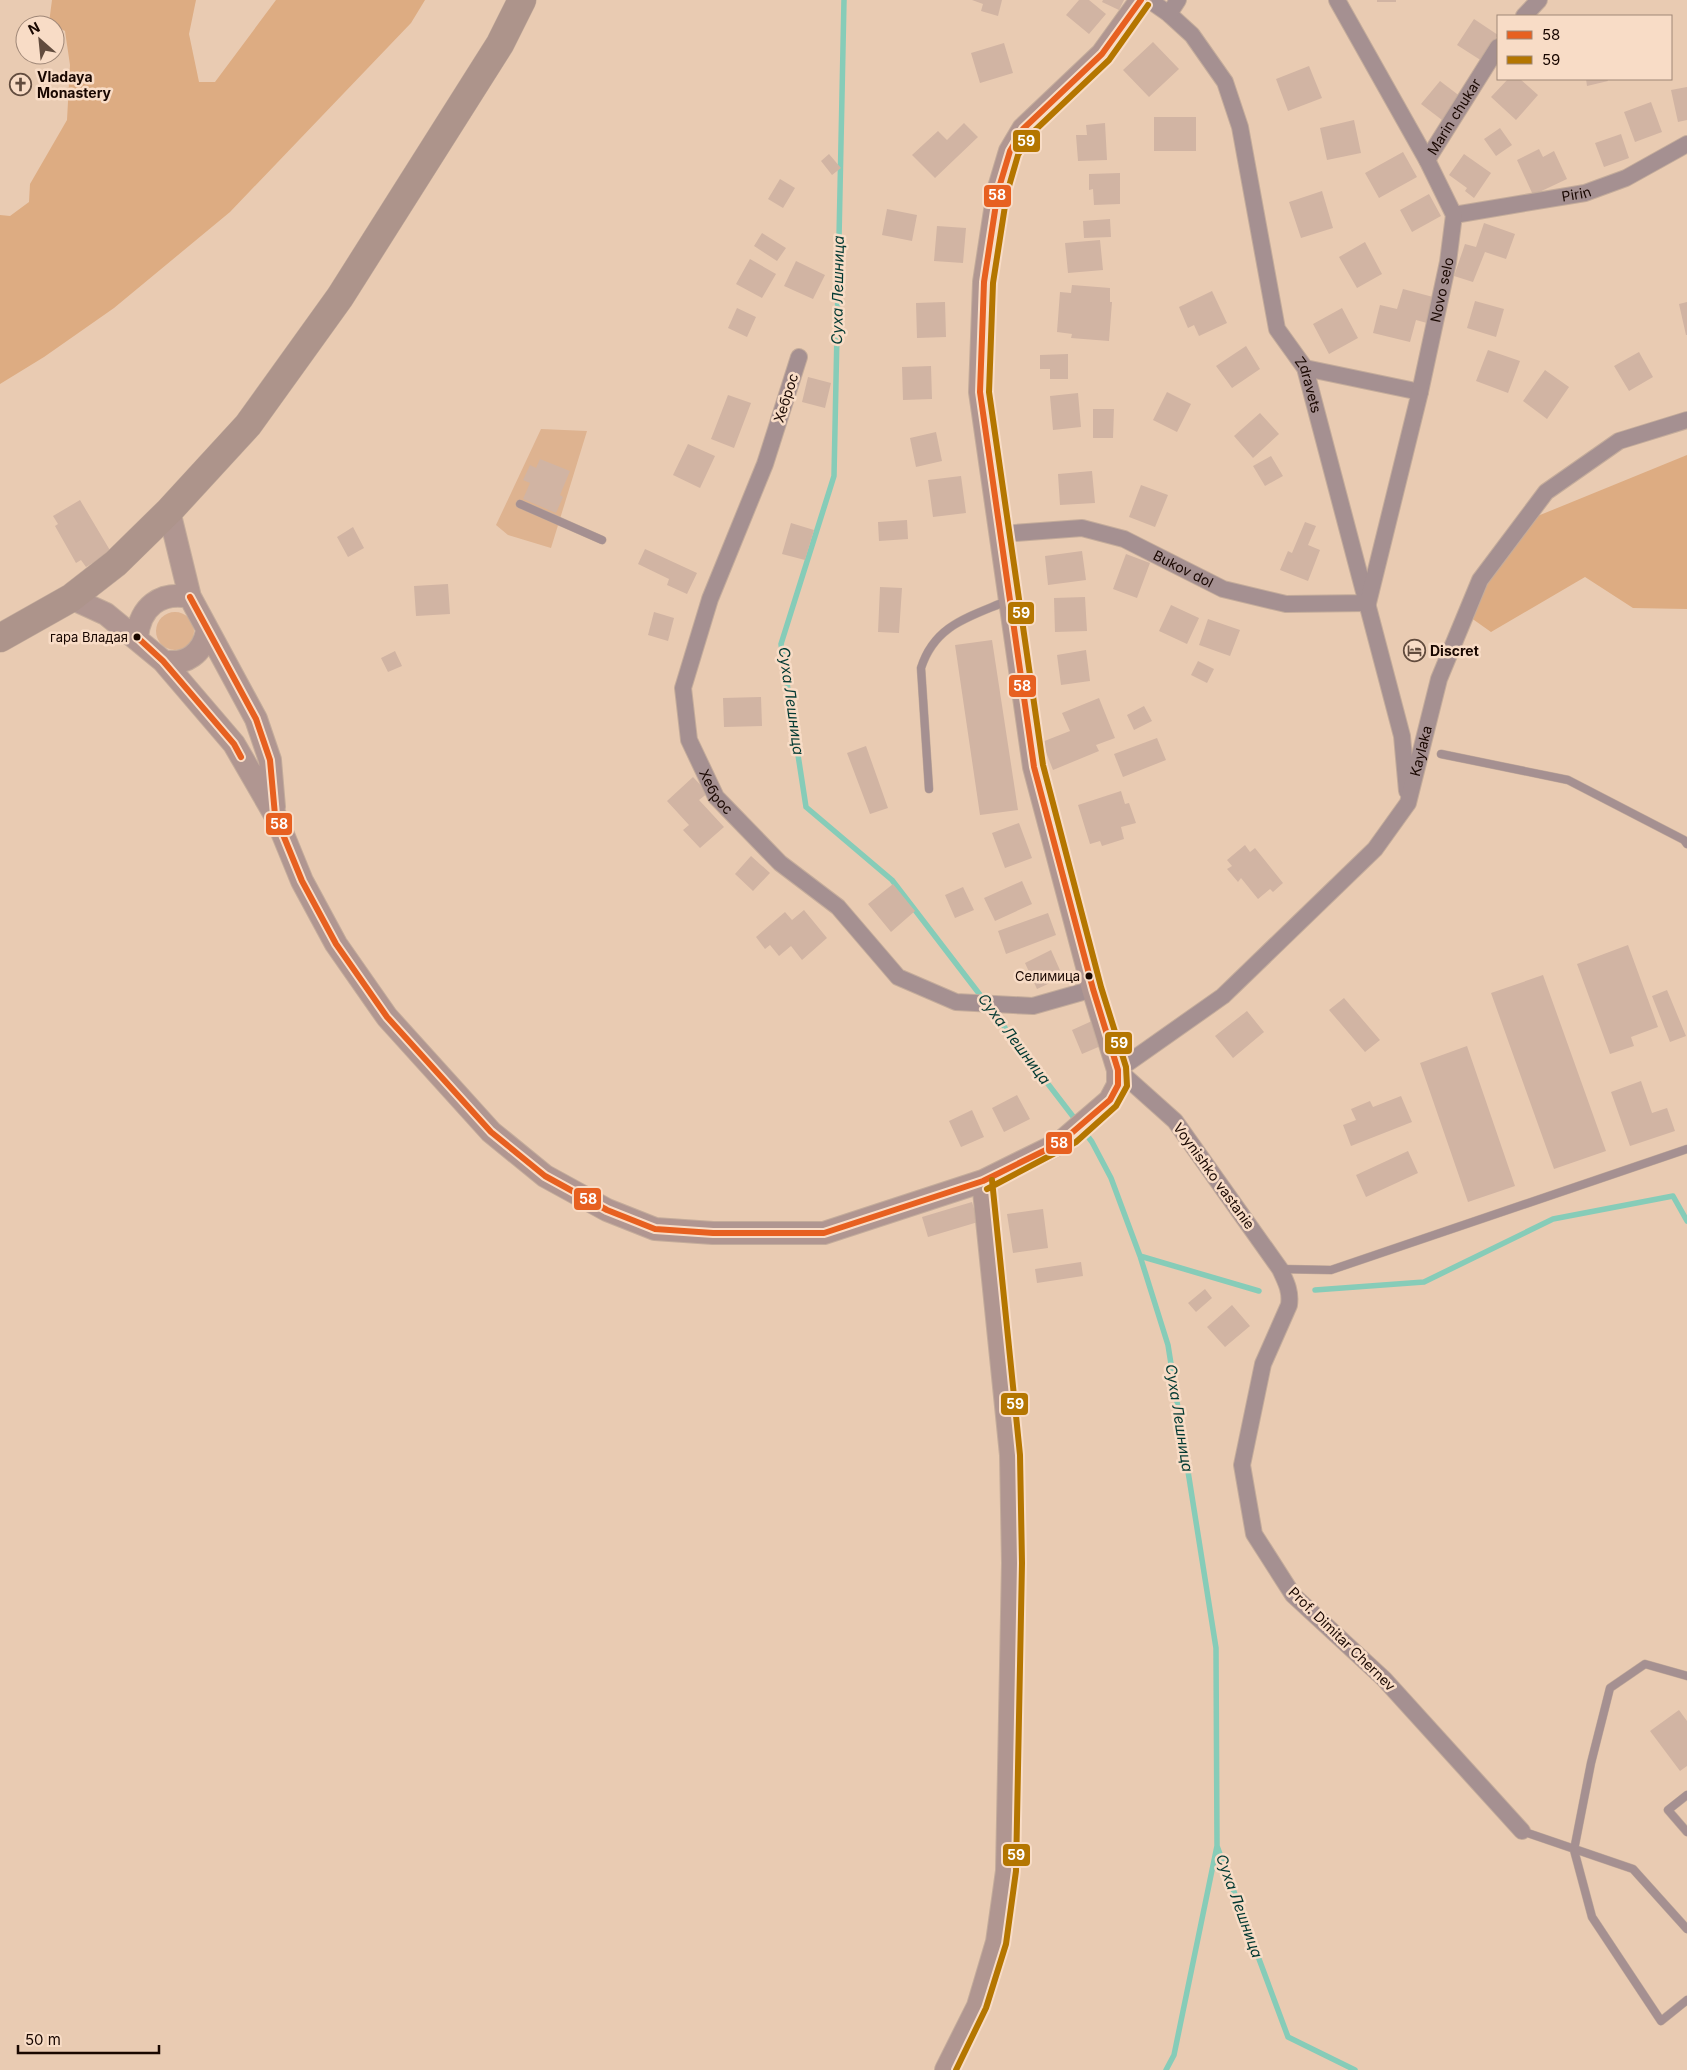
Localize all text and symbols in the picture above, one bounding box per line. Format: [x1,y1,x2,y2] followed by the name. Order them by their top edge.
[15,15,65,65] north arrow
[1497,15,1672,80] legend
[25,18,42,38] text: N
[1542,25,1560,44] text: 58
[1542,50,1560,69] text: 59
[37,68,112,101] place label: Vladaya Monastery
[9,73,33,97] church icon: Vladaya Monastery
[1423,75,1484,158] street label: Marin chukar
[1012,129,1041,153] line badge: 59
[1017,132,1035,149] text: 59
[1560,183,1593,205] street label: Pirin
[983,184,1012,208] line badge: 58
[988,186,1006,203] text: 58
[827,235,848,345] water label: Суха Лешница
[1426,257,1456,324] street label: Novo selo
[1292,353,1325,415] street label: Zdravets
[770,371,801,425] street label: Хеброс
[1151,546,1216,591] street label: Bukov dol
[1007,601,1035,625] line badge: 59
[1012,604,1030,621] text: 59
[50,629,128,645] place label: гара Владая
[132,632,142,642] marker: гара Владая
[1402,639,1426,663] hotel icon: Discret
[1430,642,1479,659] place label: Discret
[774,646,808,756] water label: Суха Лешница
[1008,674,1037,698] line badge: 58
[1013,677,1031,694] text: 58
[1406,724,1435,778] street label: Kaylaka
[696,766,737,818] street label: Хеброс
[265,812,293,836] line badge: 58
[270,815,288,832] text: 58
[1015,968,1080,984] place label: Селимица
[1084,971,1094,981] marker: Селимица
[974,989,1055,1088] water label: Суха Лешница
[1104,1031,1133,1055] line badge: 59
[1110,1034,1128,1051] text: 59
[1170,1119,1259,1232] street label: Voynishko vastanie
[1045,1131,1073,1155] line badge: 58
[1050,1134,1068,1151] text: 58
[573,1187,602,1211] line badge: 58
[579,1190,597,1207] text: 58
[1162,1363,1197,1473] water label: Суха Лешница
[1000,1392,1029,1416] line badge: 59
[1006,1395,1024,1412] text: 59
[1285,1583,1399,1694] street label: Prof. Dimitar Chernev
[1002,1843,1031,1867] line badge: 59
[1007,1846,1025,1863] text: 59
[1212,1851,1267,1960] water label: Суха Лешница
[18,2022,159,2054] scale bar
[25,2030,61,2049] text: 50 m

